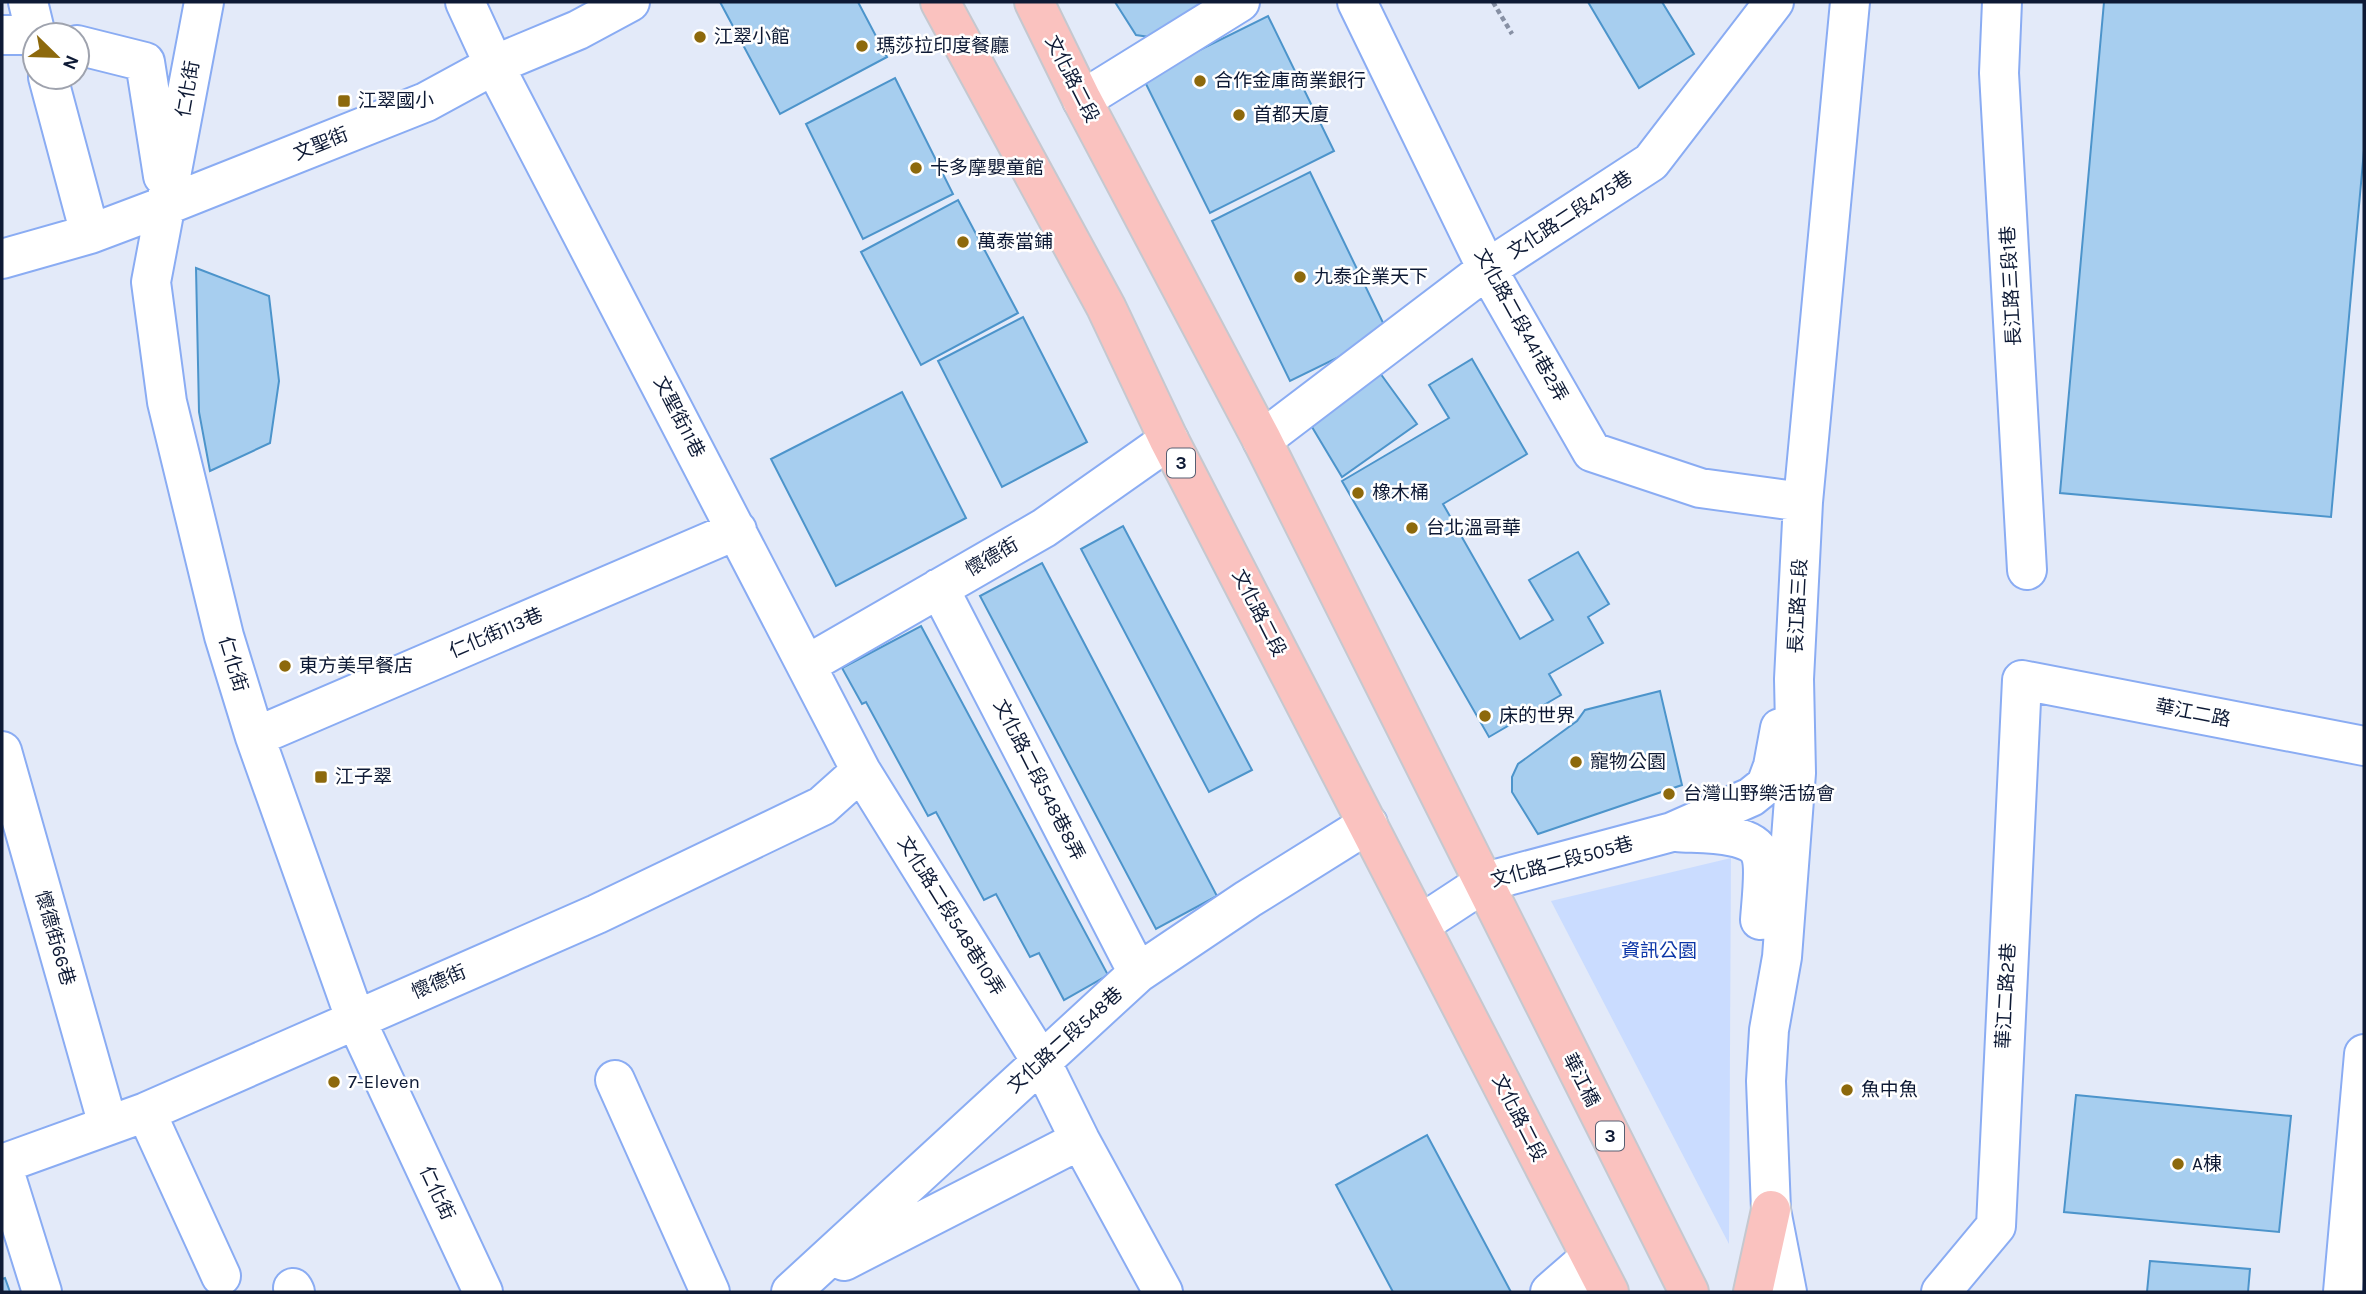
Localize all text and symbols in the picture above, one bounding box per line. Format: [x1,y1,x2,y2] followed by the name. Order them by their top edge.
[21,21,91,91] north arrow
[714,26,790,48] place label: 江翠小館
[692,29,708,45] marker: 江翠小館
[1041,32,1103,126] street label: 文化路二段
[876,35,1009,57] place label: 瑪莎拉印度餐廳
[854,38,870,54] marker: 瑪莎拉印度餐廳
[58,52,84,73] text: N
[172,59,204,119] street label: 仁化街
[1214,70,1366,92] place label: 合作金庫商業銀行
[1192,73,1208,89] marker: 合作金庫商業銀行
[358,90,434,112] place label: 江翠國小
[336,93,352,109] marker: 江翠國小
[1253,104,1329,126] place label: 首都天廈
[1231,107,1247,123] marker: 首都天廈
[290,123,352,165] street label: 文聖街
[930,157,1044,179] place label: 卡多摩嬰童館
[908,160,924,176] marker: 卡多摩嬰童館
[1504,166,1636,264] street label: 文化路二段475巷
[1997,225,2025,347] street label: 長江路三段1巷
[977,231,1053,253] place label: 萬泰當鋪
[955,234,971,250] marker: 萬泰當鋪
[1470,245,1572,405] street label: 文化路二段441巷2弄
[1314,266,1428,288] place label: 九泰企業天下
[1292,269,1308,285] marker: 九泰企業天下
[649,373,709,461] street label: 文聖街11巷
[1167,448,1195,477] road number: 3
[1372,482,1429,504] place label: 橡木桶
[1350,485,1366,501] marker: 橡木桶
[1426,517,1521,539] place label: 台北溫哥華
[1404,520,1420,536] marker: 台北溫哥華
[962,533,1022,581] street label: 懷德街
[1785,558,1811,654] street label: 長江路三段
[1228,566,1290,660] street label: 文化路二段
[446,603,546,663] street label: 仁化街113巷
[214,634,252,694] street label: 仁化街
[299,655,413,677] place label: 東方美早餐店
[277,658,293,674] marker: 東方美早餐店
[2154,695,2232,731] street label: 華江二路
[989,696,1089,864] street label: 文化路二段548巷8弄
[1499,705,1575,727] place label: 床的世界
[1477,708,1493,724] marker: 床的世界
[1590,751,1666,773] place label: 寵物公園
[1568,754,1584,770] marker: 寵物公園
[335,766,392,788] place label: 江子翠
[313,769,329,785] marker: 江子翠
[1683,783,1835,805] place label: 台灣山野樂活協會
[1661,786,1677,802] marker: 台灣山野樂活協會
[893,832,1009,1000] street label: 文化路二段548巷10弄
[1488,832,1636,892] street label: 文化路二段505巷
[31,888,79,988] street label: 懷德街66巷
[1621,940,1697,962] park label: 資訊公園
[1992,942,2020,1050] street label: 華江二路2巷
[408,961,470,1003] street label: 懷德街
[1003,983,1127,1097] street label: 文化路二段548巷
[1558,1050,1604,1110] street label: 華江橋
[348,1071,420,1093] place label: 7-Eleven
[1488,1071,1550,1165] street label: 文化路二段
[326,1074,342,1090] marker: 7-Eleven
[1861,1079,1918,1101] place label: 魚中魚
[1839,1082,1855,1098] marker: 魚中魚
[1596,1121,1624,1150] road number: 3
[2192,1153,2222,1175] place label: A棟
[2170,1156,2186,1172] marker: A棟
[415,1163,459,1223] street label: 仁化街

